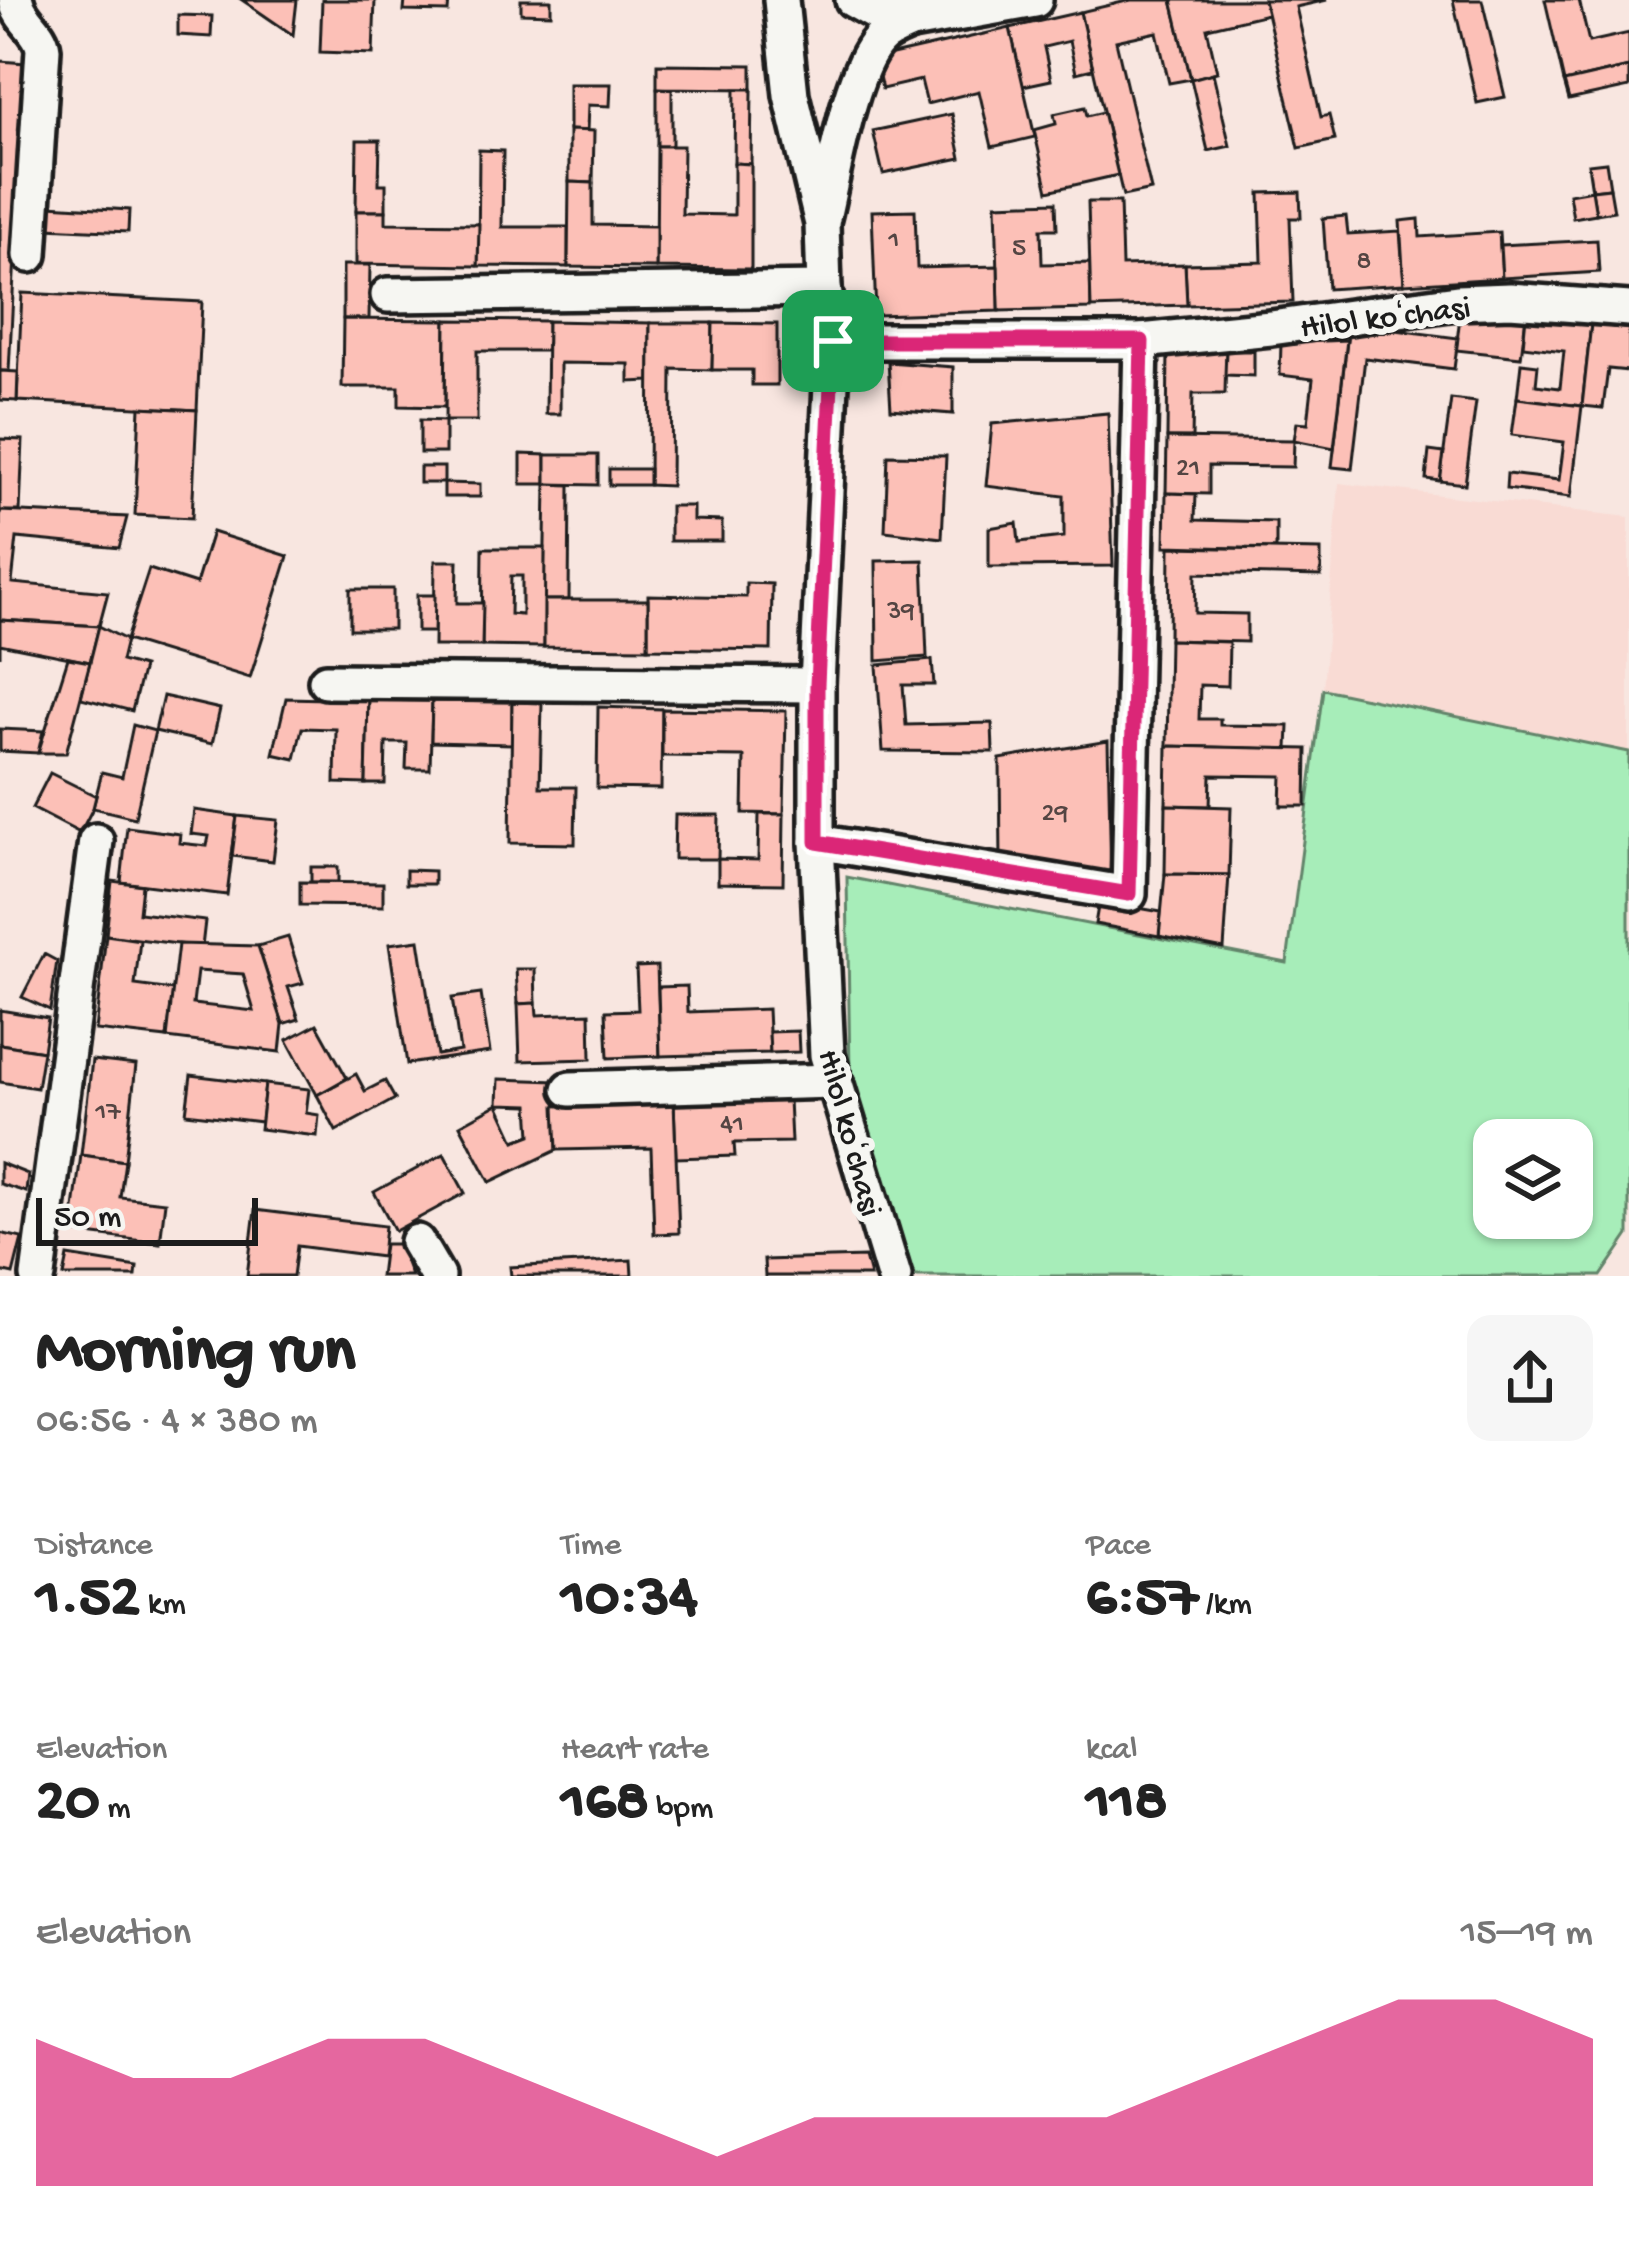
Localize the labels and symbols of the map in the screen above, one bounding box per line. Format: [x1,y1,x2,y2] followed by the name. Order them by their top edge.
[888,226,899,258] house number: 1
[1012,234,1026,266] house number: 5
[1357,247,1371,279] house number: 8
[782,290,884,392] pin
[1298,291,1473,349] street label: Hilol koʻchasi
[1176,454,1200,486] house number: 21
[886,597,915,629] house number: 39
[1042,799,1068,831] house number: 29
[807,1046,888,1221] street label: Hilol koʻchasi
[95,1098,121,1130] house number: 17
[720,1110,744,1142] house number: 41
[36,1192,258,1245] scale bar

